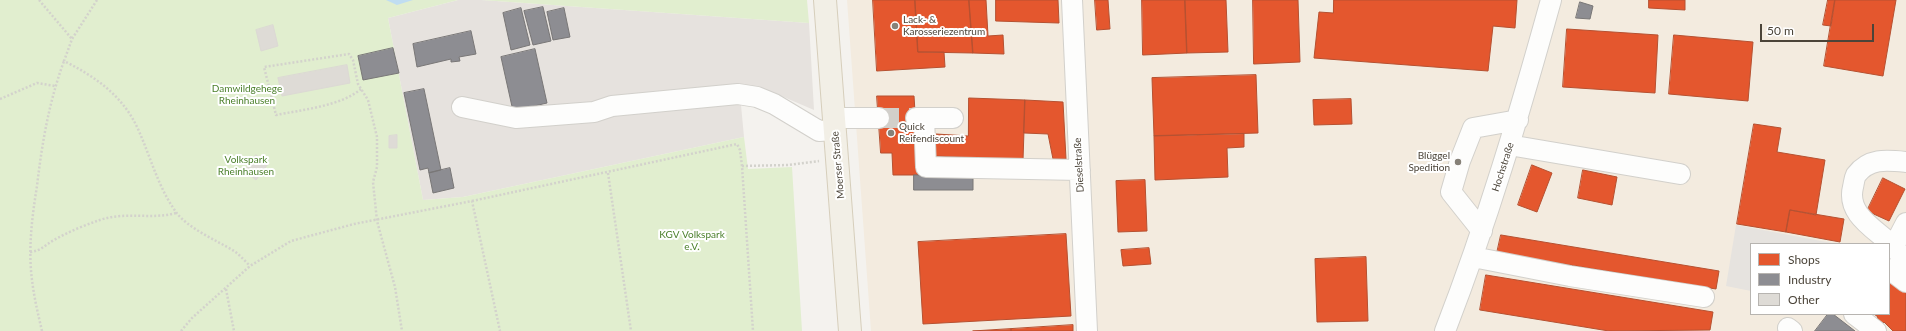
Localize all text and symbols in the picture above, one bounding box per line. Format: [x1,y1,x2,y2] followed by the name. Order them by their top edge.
[903,14,985,38] place label: Lack- & Karosseriezentrum
[1762,16,1876,42] scale bar
[890,21,900,31] marker: Lack- & Karosseriezentrum
[1767,23,1794,38] text: 50 m
[212,83,282,106] park label: Damwildgehege Rheinhausen
[899,121,964,144] place label: Quick Reifendiscount
[886,128,896,138] marker: Quick Reifendiscount
[829,131,847,199] street label: Moerser Straße
[1072,137,1086,193] street label: Dieselstraße
[1489,141,1517,193] street label: Hochstraße
[1408,150,1450,174] place label: Blüggel Spedition
[218,154,274,178] park label: Volkspark Rheinhausen
[1453,157,1463,167] marker: Blüggel Spedition
[659,229,725,252] park label: KGV Volkspark e.V.
[1750,243,1890,315] legend
[1788,252,1820,267] text: Shops
[1788,272,1831,287] text: Industry
[1788,292,1819,307] text: Other

